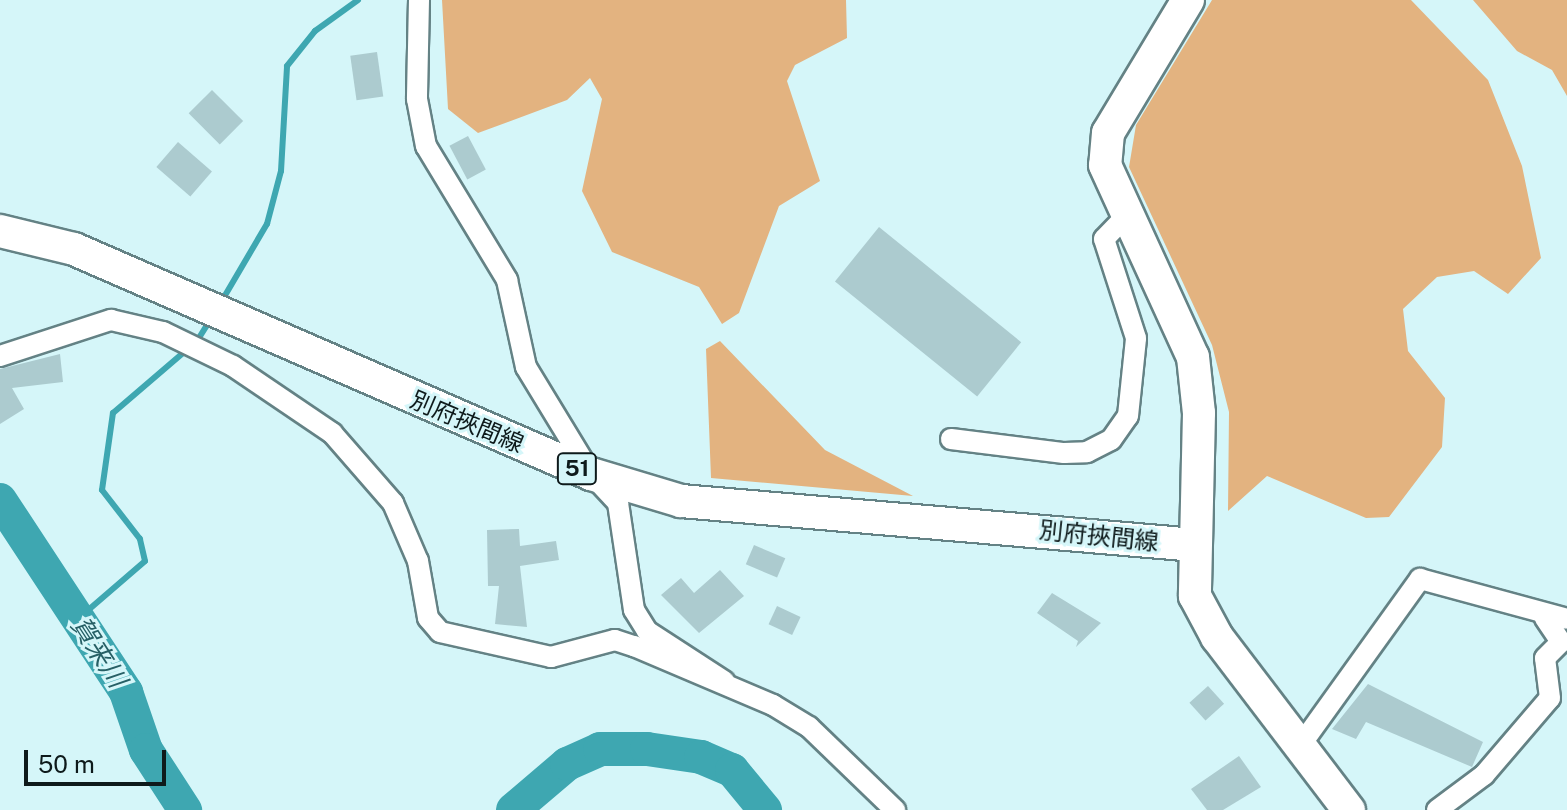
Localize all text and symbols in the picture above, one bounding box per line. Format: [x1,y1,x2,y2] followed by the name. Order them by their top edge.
[406,385,528,459] street label: 別府挾間線
[555,451,599,487] road number: 51
[1038,515,1160,557] street label: 別府挾間線
[65,611,133,693] water label: 賀来川
[28,734,170,784] scale bar
[38,750,95,778] text: 50 m

